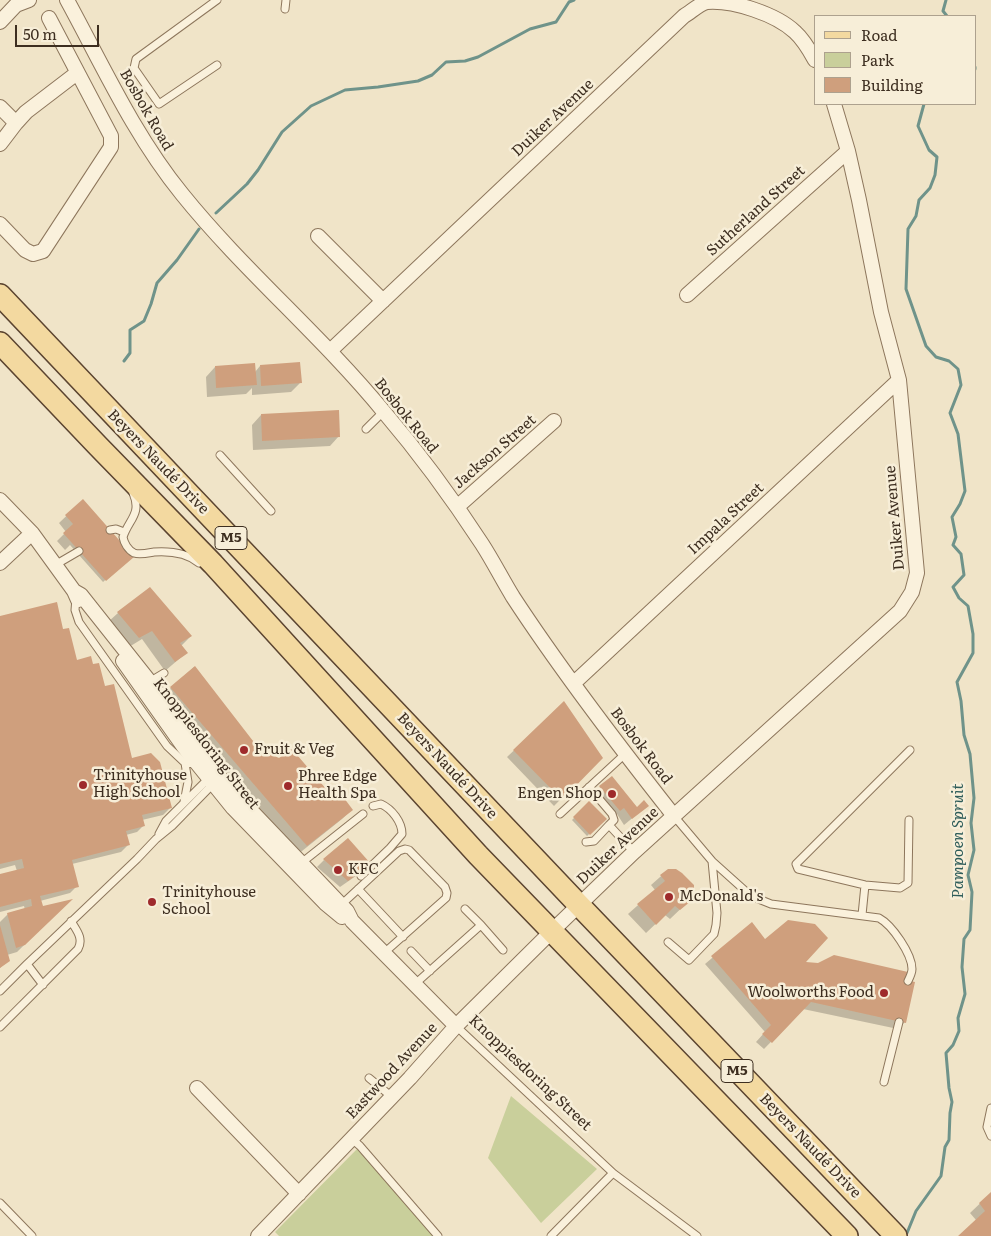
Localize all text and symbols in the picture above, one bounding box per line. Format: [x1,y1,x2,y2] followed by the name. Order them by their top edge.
[18,15,101,47] scale bar
[814,15,976,105] legend
[23,22,57,45] text: 50 m
[861,23,897,46] text: Road
[861,48,894,71] text: Park
[115,66,177,154] street label: Bosbok Road
[861,73,923,96] text: Building
[508,75,598,161] street label: Duiker Avenue
[703,162,809,260] street label: Sutherland Street
[370,375,442,457] street label: Bosbok Road
[103,406,213,518] street label: Beyers Naudé Drive
[450,411,540,493] street label: Jackson Street
[881,465,909,571] street label: Duiker Avenue
[684,479,768,559] street label: Impala Street
[215,526,247,550] road number: M5
[149,675,263,813] street label: Knoppiesdoring Street
[606,704,676,788] street label: Bosbok Road
[393,709,501,823] street label: Beyers Naudé Drive
[254,741,334,759] place label: Fruit & Veg
[238,744,250,756] marker: Fruit & Veg
[93,767,187,802] place label: Trinityhouse High School
[298,768,377,803] place label: Phree Edge Health Spa
[77,779,89,791] marker: Trinityhouse High School
[282,780,294,792] marker: Phree Edge Health Spa
[948,783,968,899] water label: Pampoen Spruit
[517,785,602,803] place label: Engen Shop
[606,788,618,800] marker: Engen Shop
[573,803,663,889] street label: Duiker Avenue
[348,861,379,879] place label: KFC
[332,864,344,876] marker: KFC
[162,884,256,919] place label: Trinityhouse School
[679,888,763,906] place label: McDonald's
[663,891,675,903] marker: McDonald's
[146,896,158,908] marker: Trinityhouse School
[747,984,874,1002] place label: Woolworths Food
[878,987,890,999] marker: Woolworths Food
[465,1011,595,1135] street label: Knoppiesdoring Street
[343,1019,441,1123] street label: Eastwood Avenue
[721,1060,753,1082] road number: M5
[755,1090,865,1202] street label: Beyers Naudé Drive

